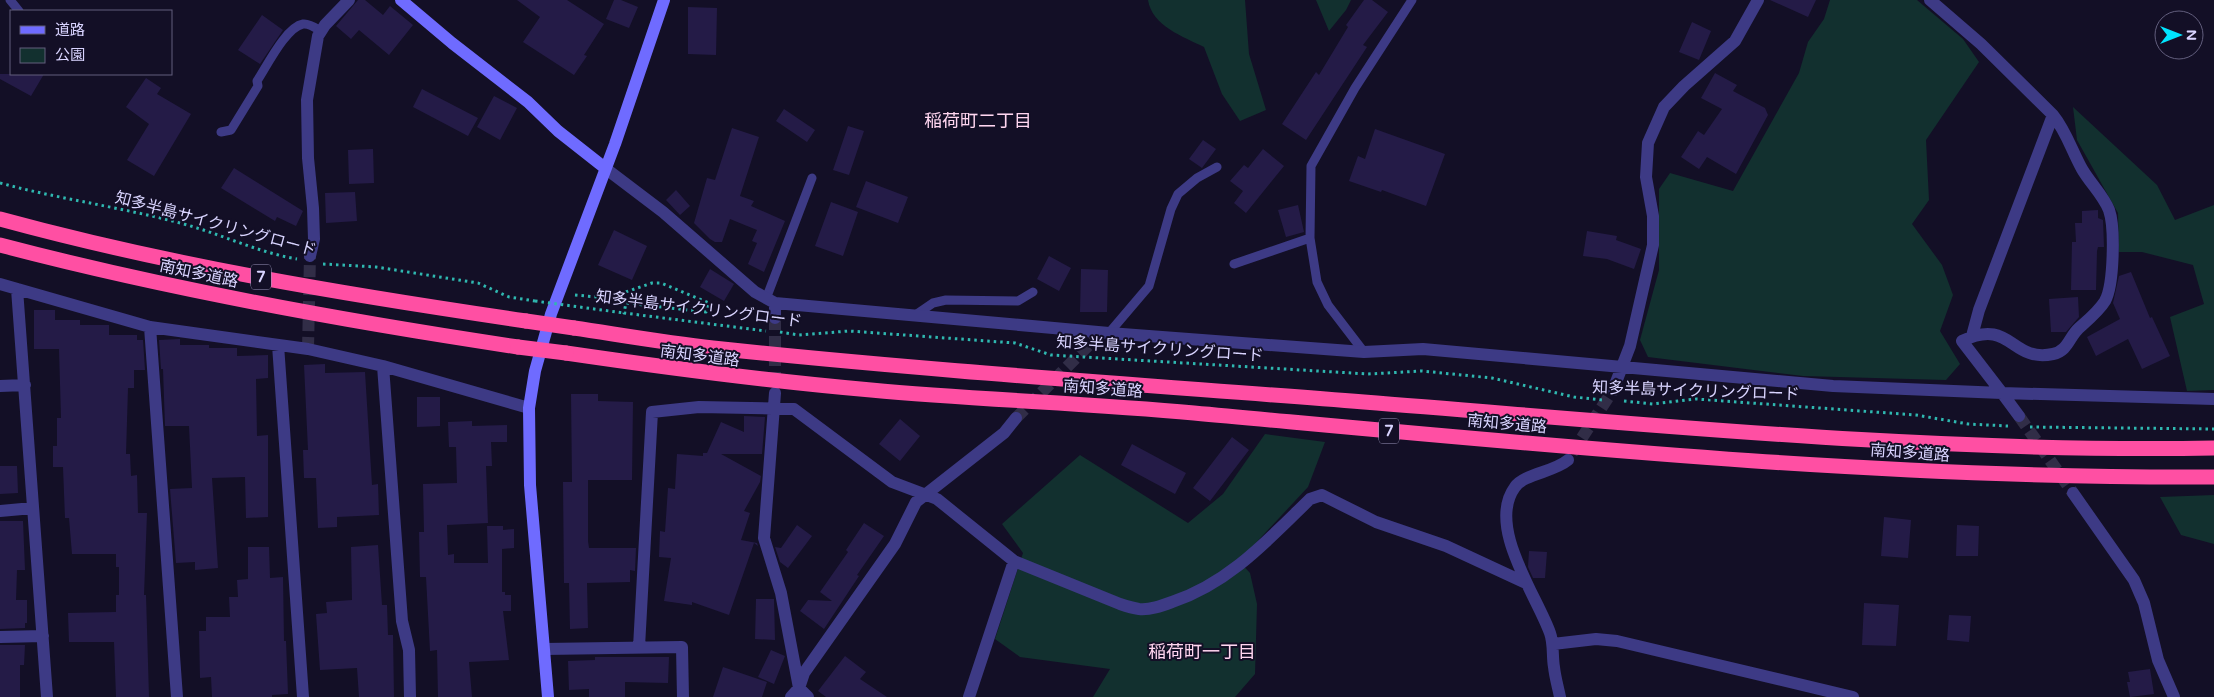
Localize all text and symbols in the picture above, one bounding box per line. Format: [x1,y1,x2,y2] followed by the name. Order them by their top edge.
[10,10,172,75] legend
[2154,10,2204,60] north arrow
[55,21,85,39] text: 道路
[2183,29,2200,41] text: N
[55,46,85,64] text: 公園
[924,110,1032,132] district label: 稲荷町二丁目
[113,187,319,261] street label: 知多半島サイクリングロード
[158,256,240,292] street label: 南知多道路
[251,264,271,290] road number: 7
[595,286,803,332] street label: 知多半島サイクリングロード
[1056,332,1264,366] street label: 知多半島サイクリングロード
[659,341,741,371] street label: 南知多道路
[1062,376,1144,402] street label: 南知多道路
[1592,377,1800,405] street label: 知多半島サイクリングロード
[1466,411,1548,437] street label: 南知多道路
[1379,418,1399,444] road number: 7
[1869,440,1951,466] street label: 南知多道路
[1148,641,1256,663] district label: 稲荷町一丁目

